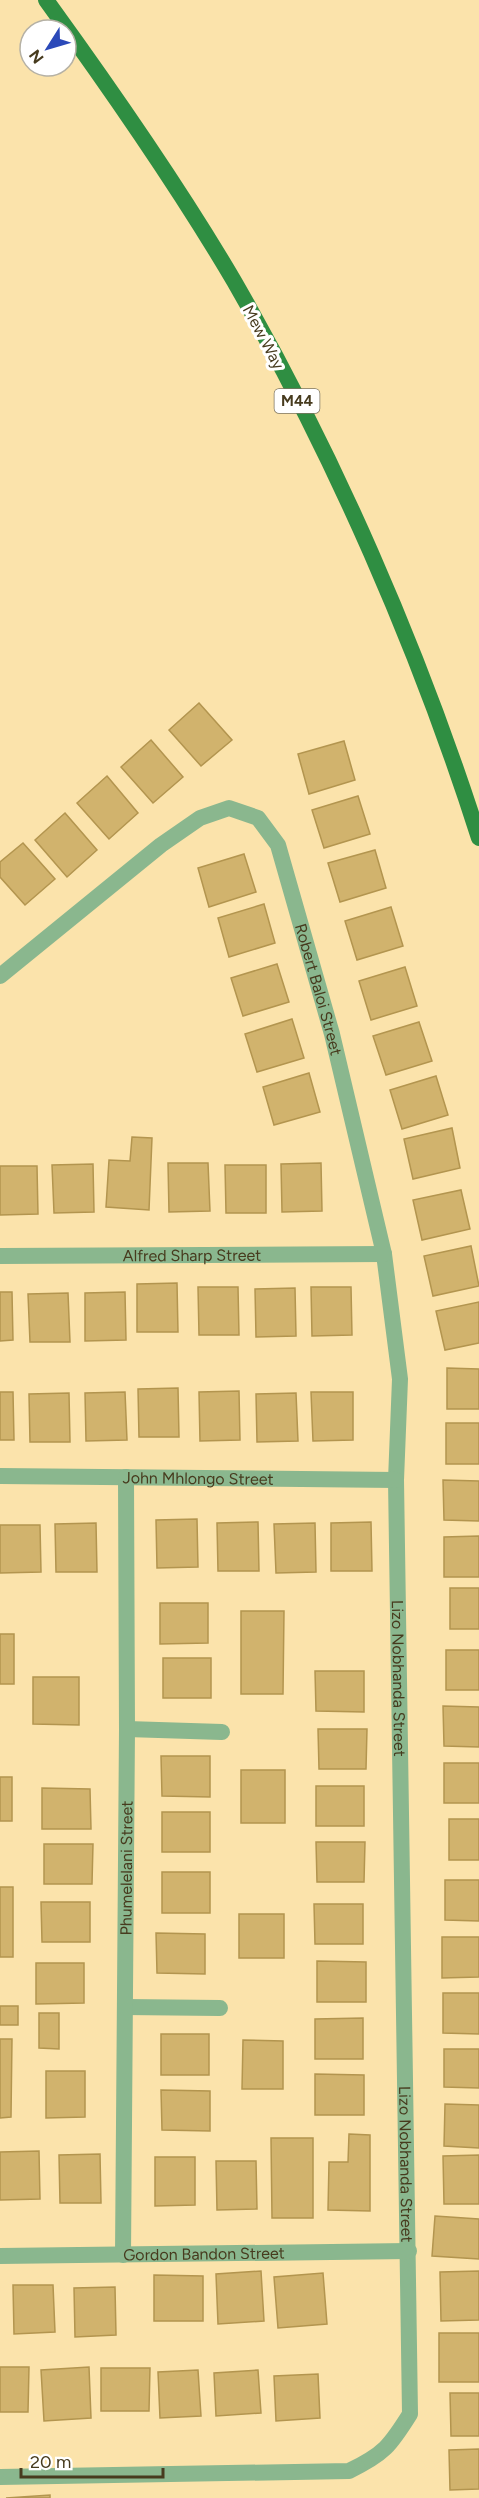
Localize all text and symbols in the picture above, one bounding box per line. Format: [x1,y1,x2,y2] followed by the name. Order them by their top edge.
[18,18,78,78] north arrow
[25,46,48,67] text: N
[239,302,289,373] street label: Mew Way
[274,389,320,413] road number: M44
[291,921,346,1057] street label: Robert Baloi Street
[123,1246,261,1265] street label: Alfred Sharp Street
[122,1468,274,1489] street label: John Mhlongo Street
[388,1600,409,1757] street label: Lizo Nobhanda Street
[116,1800,136,1936] street label: Phumelelani Street
[395,2086,416,2243] street label: Lizo Nobhanda Street
[123,2244,285,2264] street label: Gordon Bandon Street
[21,2441,164,2479] scale bar
[30,2451,71,2473] text: 20 m

